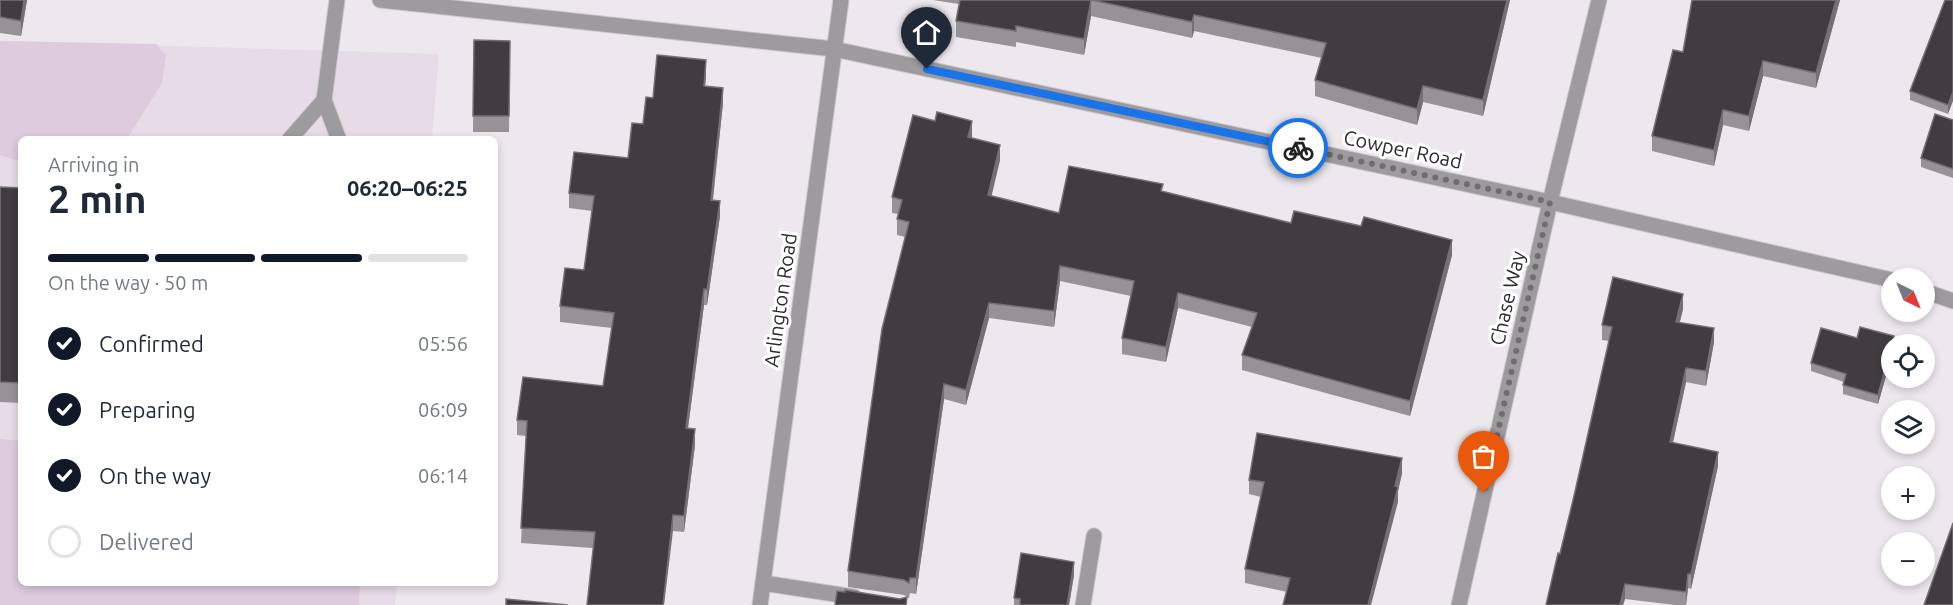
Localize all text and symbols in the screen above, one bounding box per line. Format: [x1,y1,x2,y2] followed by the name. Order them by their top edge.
[901,7,952,69] pin
[910,16,943,49] icon: home
[1268,118,1328,178] courier
[1342,125,1464,173] street label: Cowper Road
[1282,132,1315,165] icon: bike
[48,153,139,176] text: Arriving in
[347,175,468,200] text: 06:20–06:25
[48,177,147,220] text: 2 min
[759,231,801,369] street label: Arlington Road
[1485,248,1529,347] street label: Chase Way
[1881,268,1935,322] north arrow
[1881,268,1935,586] map controls
[48,271,208,294] text: On the way · 50 m
[48,327,81,360] icon: check
[99,331,204,356] text: Confirmed
[418,332,468,355] text: 05:56
[1881,334,1935,388] button: locate
[48,393,81,426] icon: check
[99,397,196,422] text: Preparing
[418,398,468,421] text: 06:09
[1881,400,1935,454] button: layers
[1458,431,1509,493] pin
[1467,440,1500,473] icon: bag
[48,459,81,492] icon: check
[99,463,211,488] text: On the way
[418,464,468,487] text: 06:14
[1881,466,1935,520] button: +
[99,529,194,554] text: Delivered
[1881,532,1935,586] button: −

